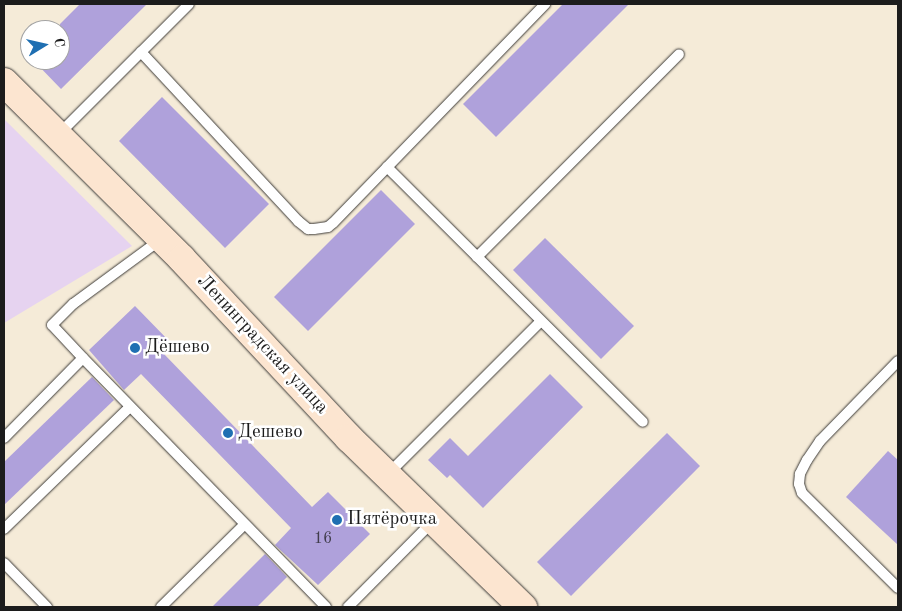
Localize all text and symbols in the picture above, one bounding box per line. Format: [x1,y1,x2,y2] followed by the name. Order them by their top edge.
[20,20,70,70] north arrow
[51,37,66,48] text: С
[191,271,333,419] street label: Ленинградская улица
[145,337,210,359] place label: Дёшево
[129,342,141,354] marker: Дёшево
[238,422,303,444] place label: Дешево
[222,427,234,439] marker: Дешево
[347,509,437,531] place label: Пятёрочка
[331,514,343,526] marker: Пятёрочка
[314,529,332,549] house number: 16

